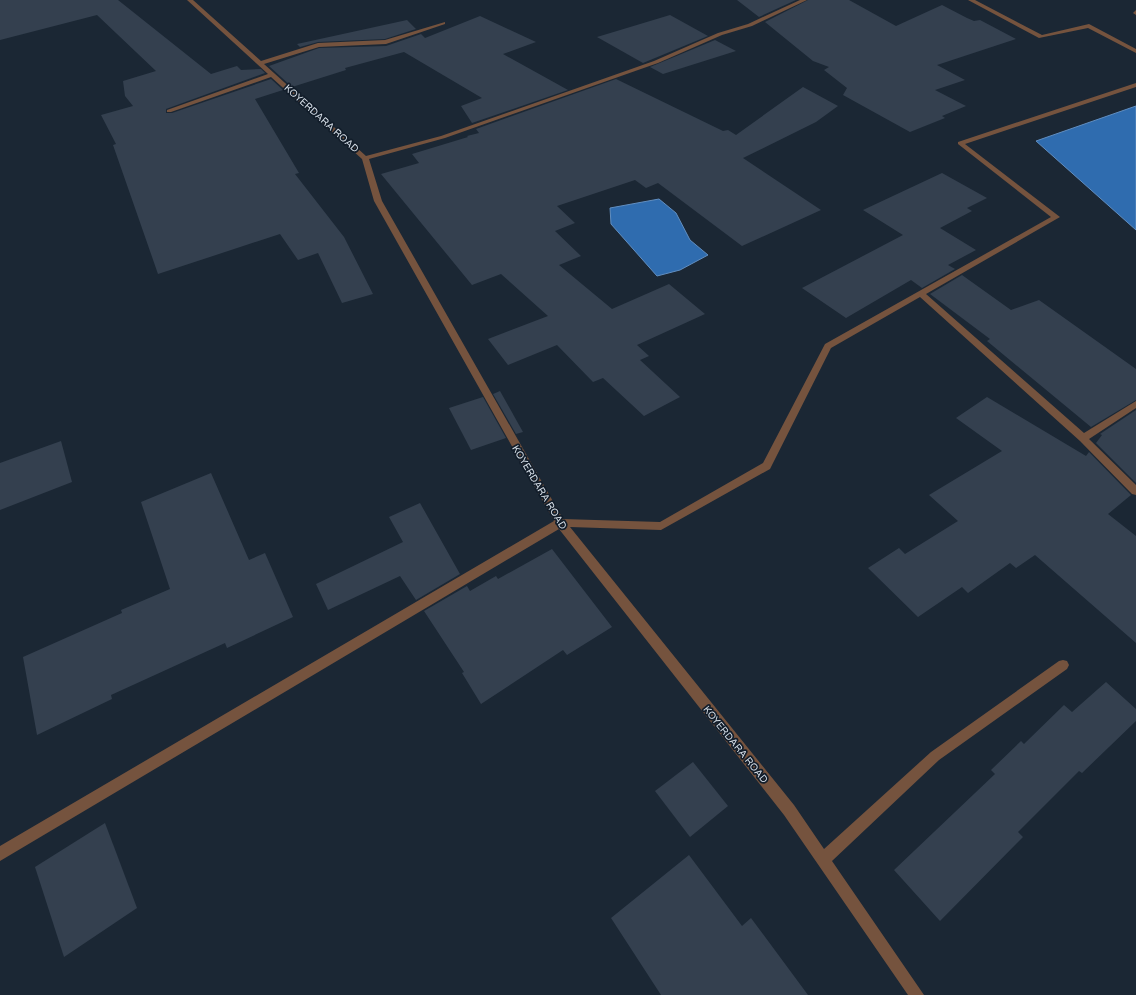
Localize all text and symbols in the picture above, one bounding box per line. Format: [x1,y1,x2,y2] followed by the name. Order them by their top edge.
[282,82,361,155] street label: KOYERDARA ROAD
[509,443,569,532] street label: KOYERDARA ROAD
[700,703,770,786] street label: KOYERDARA ROAD

